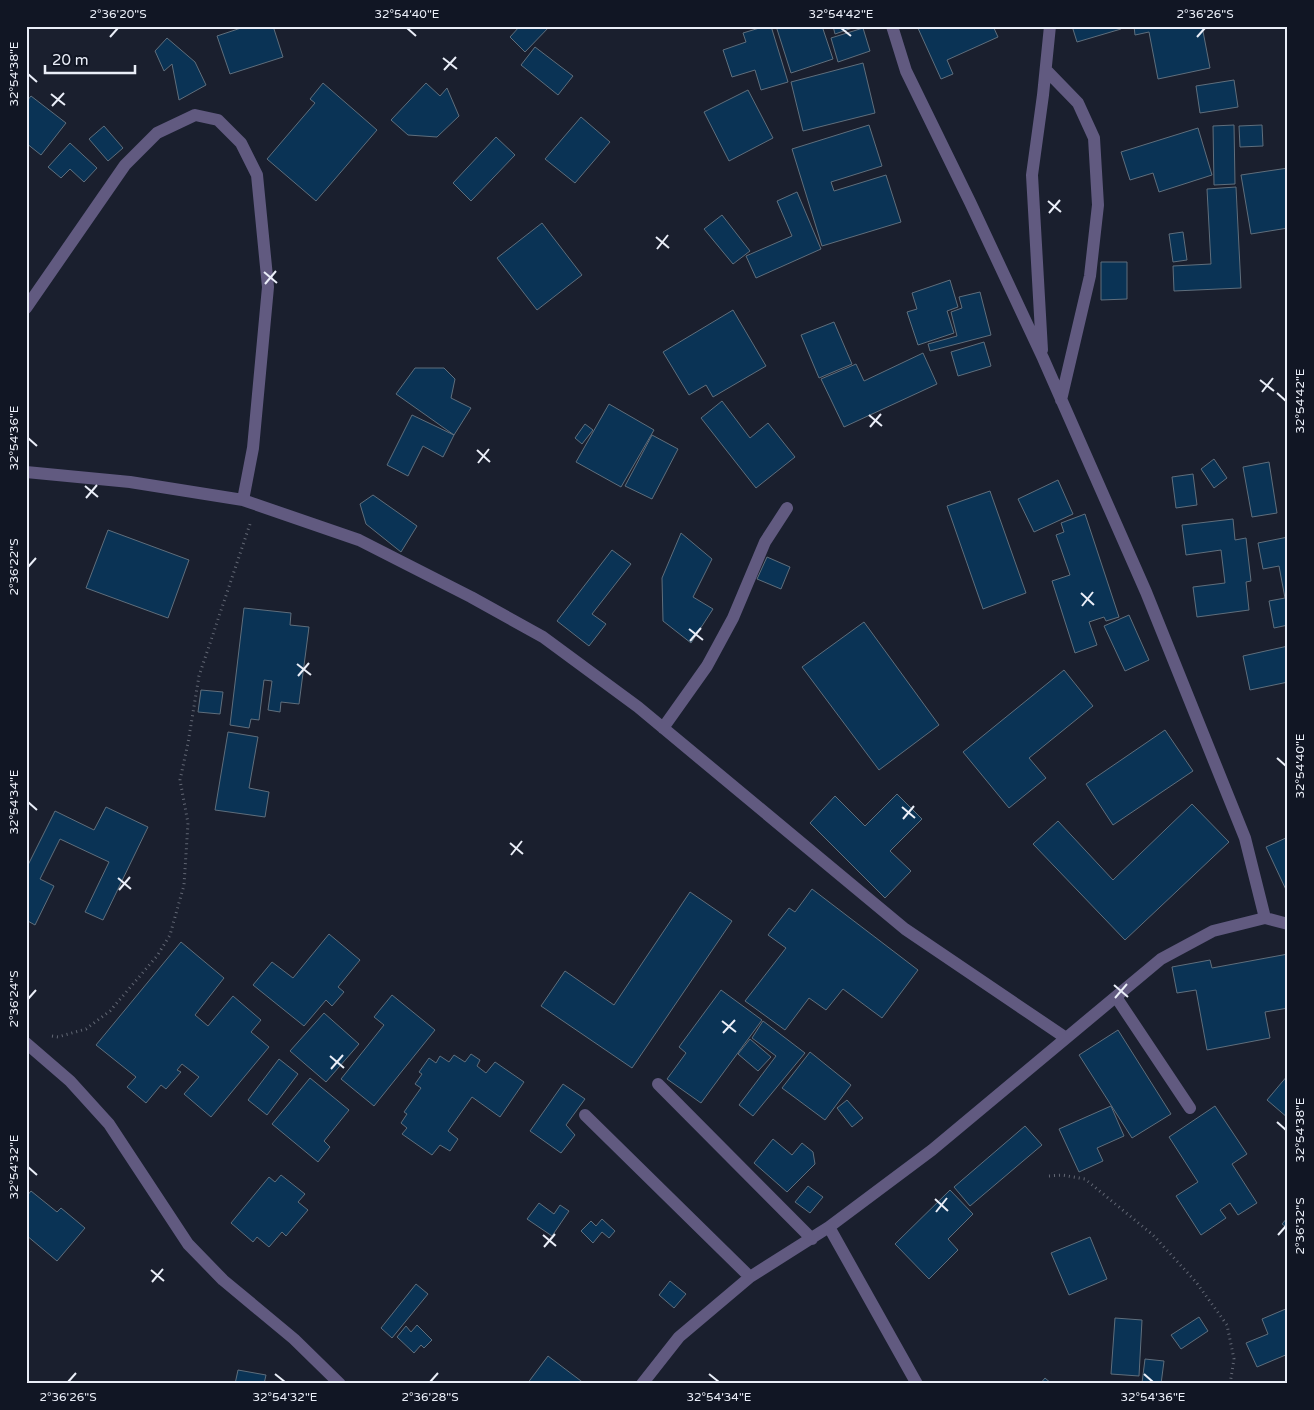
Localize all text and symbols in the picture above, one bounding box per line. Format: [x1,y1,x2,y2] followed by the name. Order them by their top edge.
[89,7,147,21] text: 2°36'20"S
[374,7,440,21] text: 32°54'40"E
[808,7,874,21] text: 32°54'42"E
[1176,7,1234,21] text: 2°36'26"S
[7,41,21,107] text: 32°54'38"E
[45,42,135,74] scale bar
[52,51,89,69] text: 20 m
[1293,368,1307,434] text: 32°54'42"E
[7,405,21,471] text: 32°54'36"E
[7,538,21,596] text: 2°36'22"S
[1293,733,1307,799] text: 32°54'40"E
[7,769,21,835] text: 32°54'34"E
[7,970,21,1028] text: 2°36'24"S
[1293,1097,1307,1163] text: 32°54'38"E
[7,1134,21,1200] text: 32°54'32"E
[1293,1197,1307,1255] text: 2°36'32"S
[39,1390,97,1404] text: 2°36'26"S
[252,1390,318,1404] text: 32°54'32"E
[401,1390,459,1404] text: 2°36'28"S
[686,1390,752,1404] text: 32°54'34"E
[1120,1390,1186,1404] text: 32°54'36"E

